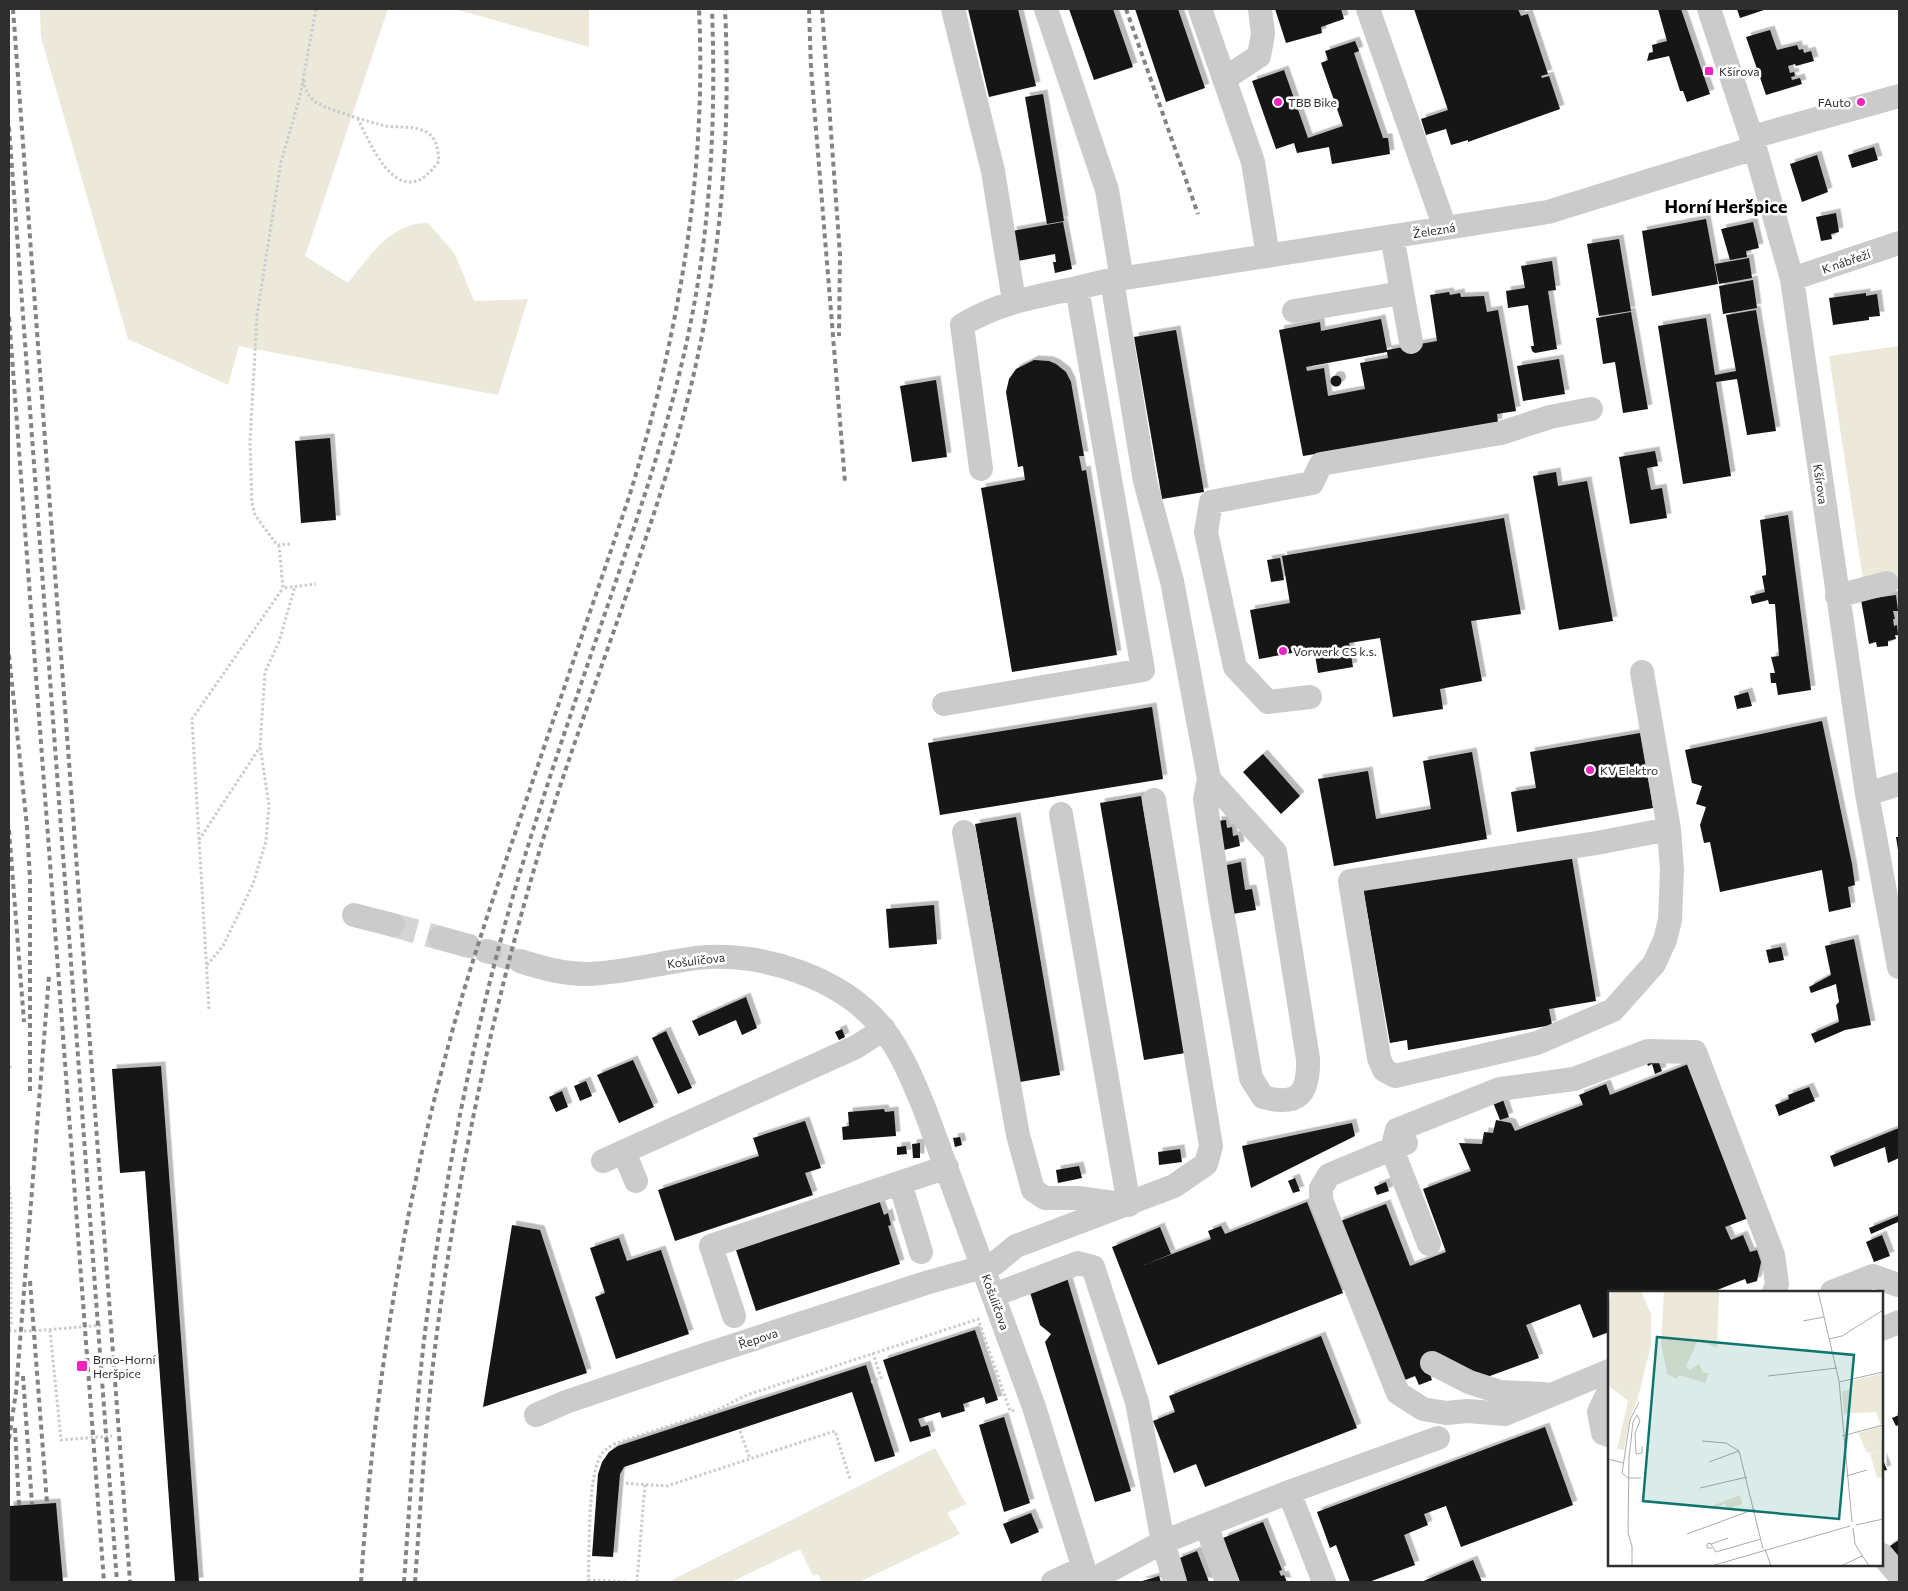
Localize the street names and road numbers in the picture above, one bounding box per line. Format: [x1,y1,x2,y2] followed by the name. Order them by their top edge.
[1412,220,1456,240] street label: Železná
[1820,246,1873,276] street label: K nábřeží
[1811,463,1831,505] street label: Kšírova
[666,950,726,970] street label: Košuličova
[979,1272,1013,1332] street label: Košuličova
[737,1325,779,1351] street label: Řepova

